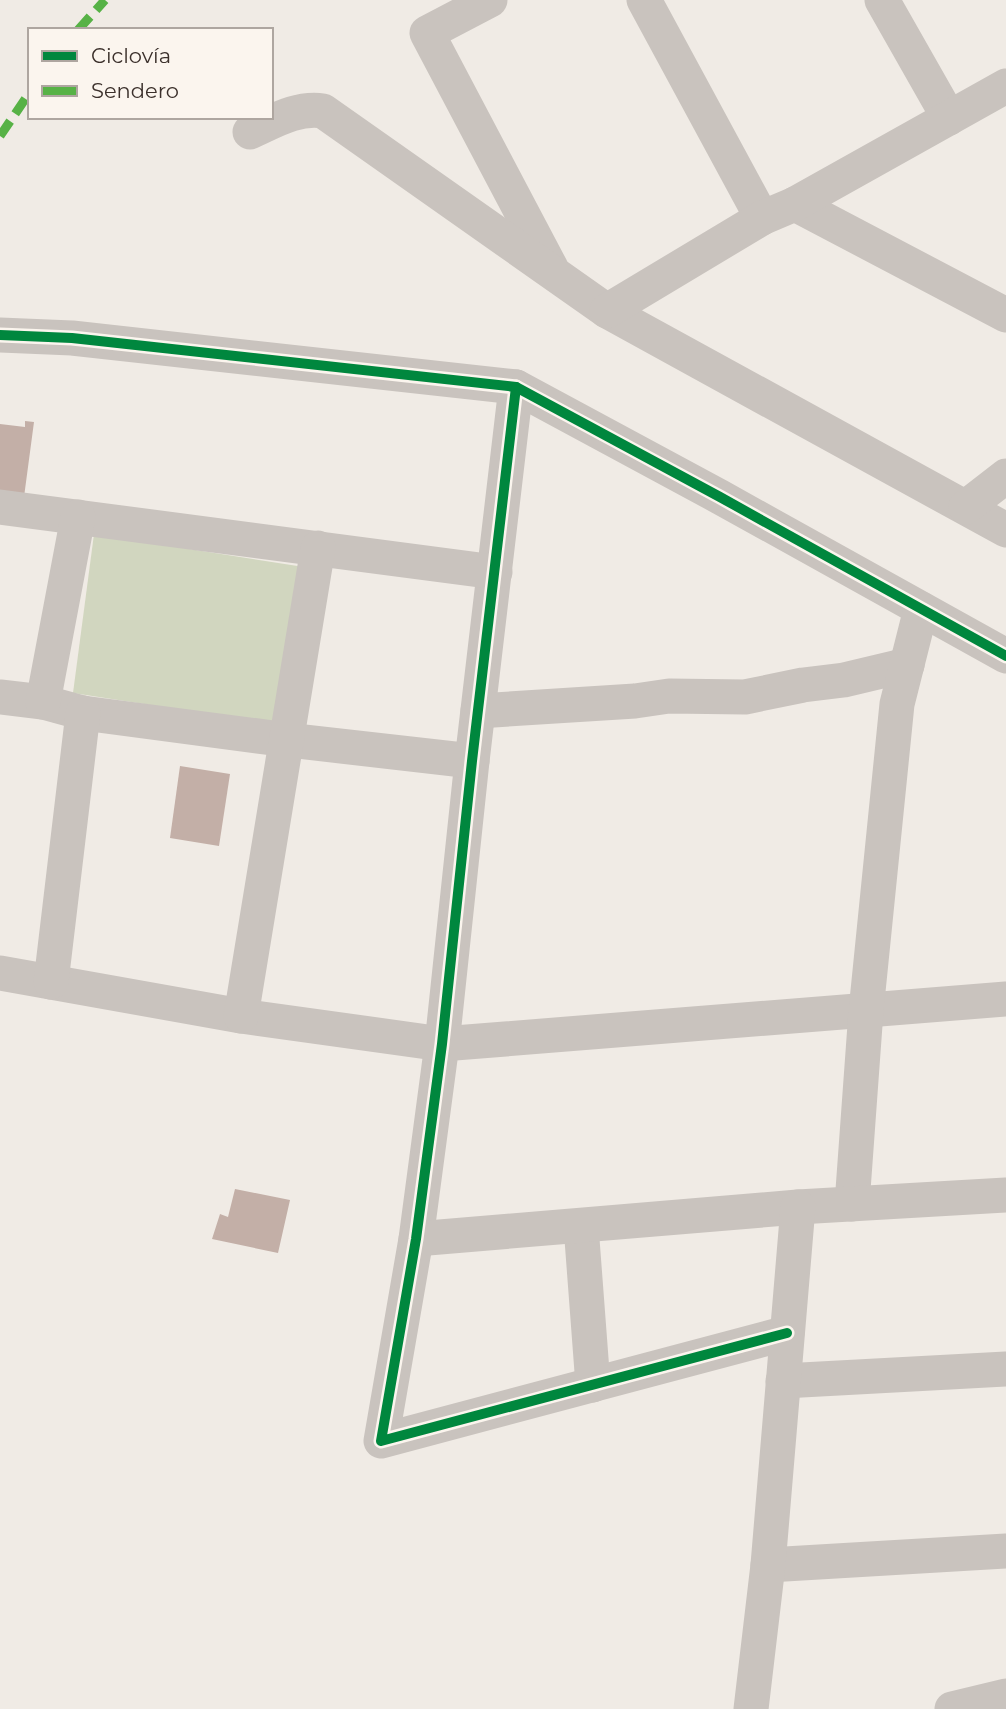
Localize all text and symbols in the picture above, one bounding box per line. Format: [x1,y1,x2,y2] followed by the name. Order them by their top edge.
[28,28,273,119] legend
[91,43,171,68] text: Ciclovía
[91,78,179,103] text: Sendero

